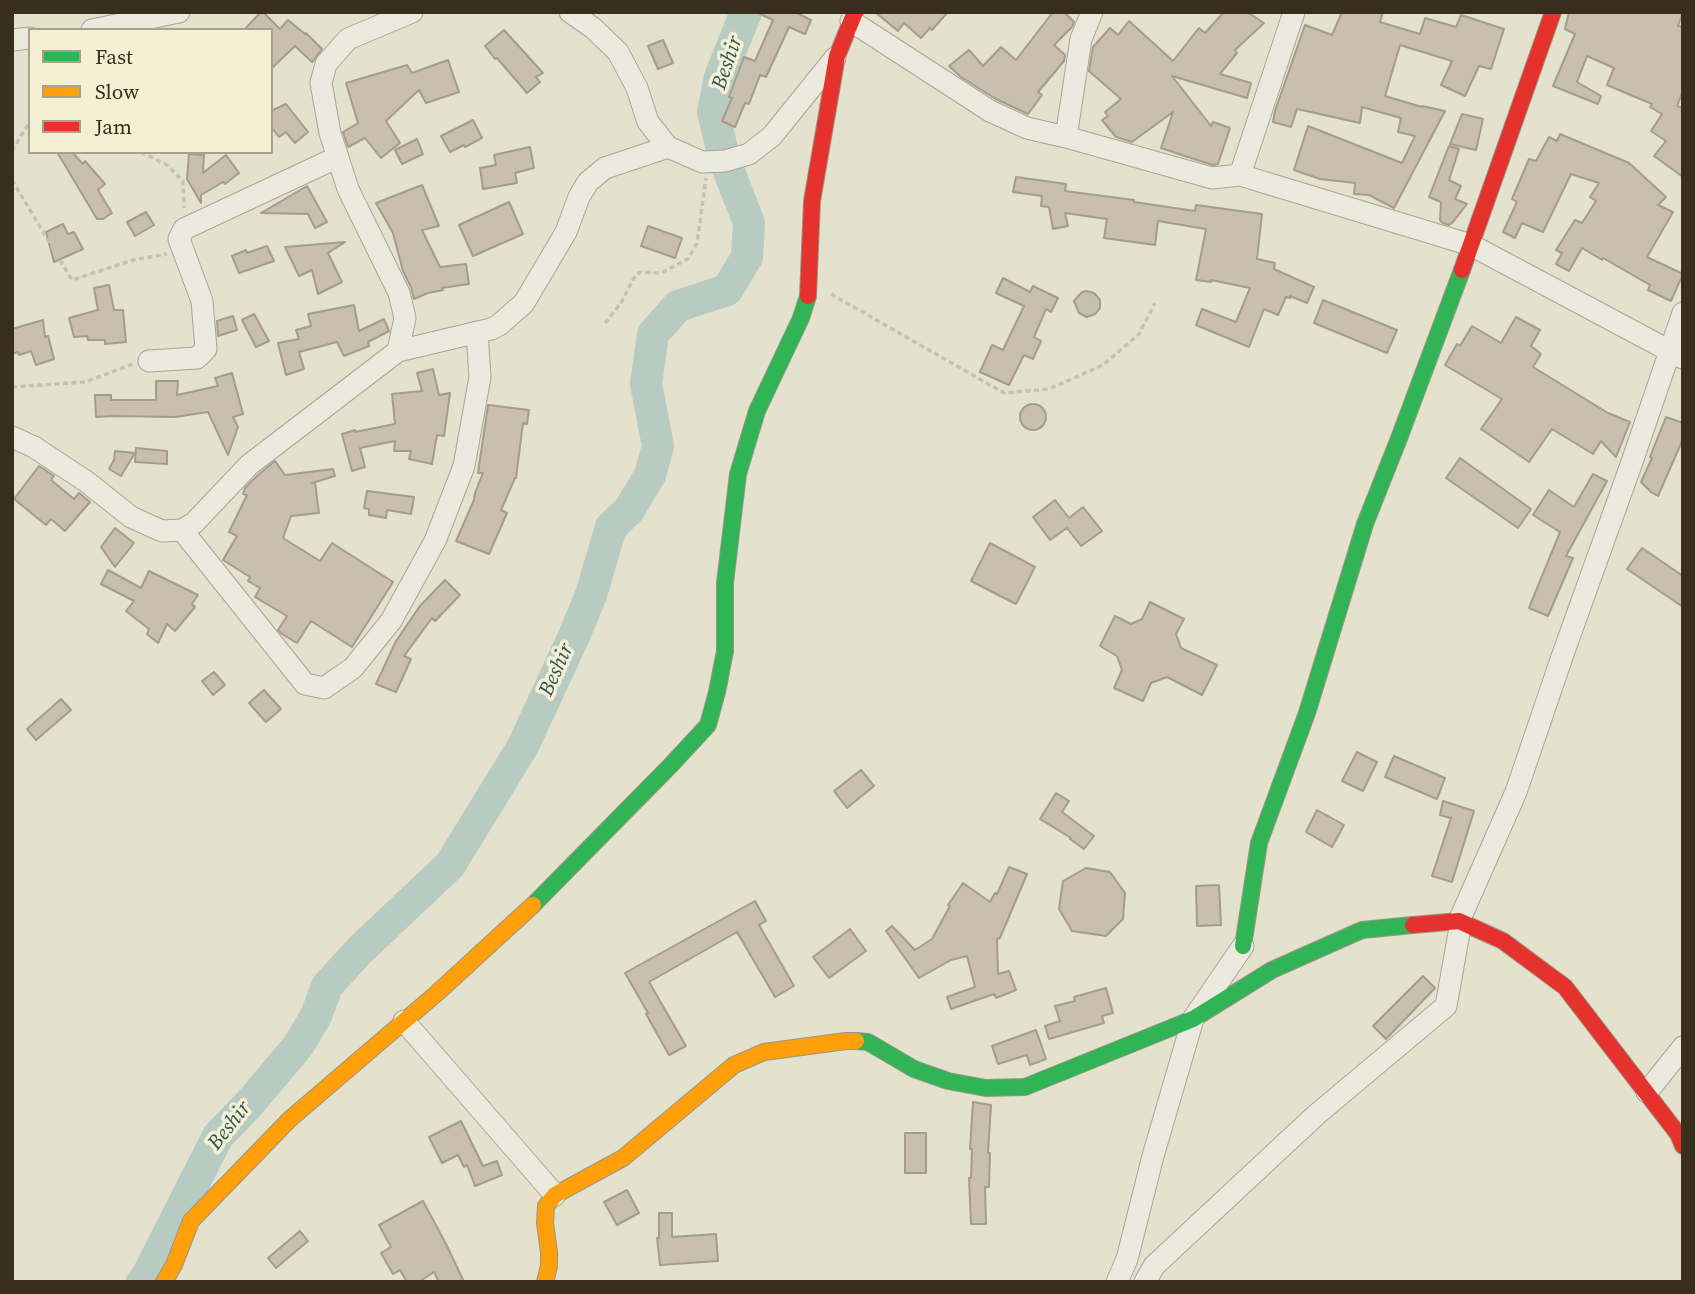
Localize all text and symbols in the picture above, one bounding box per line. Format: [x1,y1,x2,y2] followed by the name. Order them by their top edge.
[28,28,273,154] legend
[707,33,749,93] water label: Beshir
[95,42,133,71] text: Fast
[95,77,139,106] text: Slow
[95,112,132,141] text: Jam
[534,640,580,700] water label: Beshir
[203,1097,257,1155] water label: Beshir

